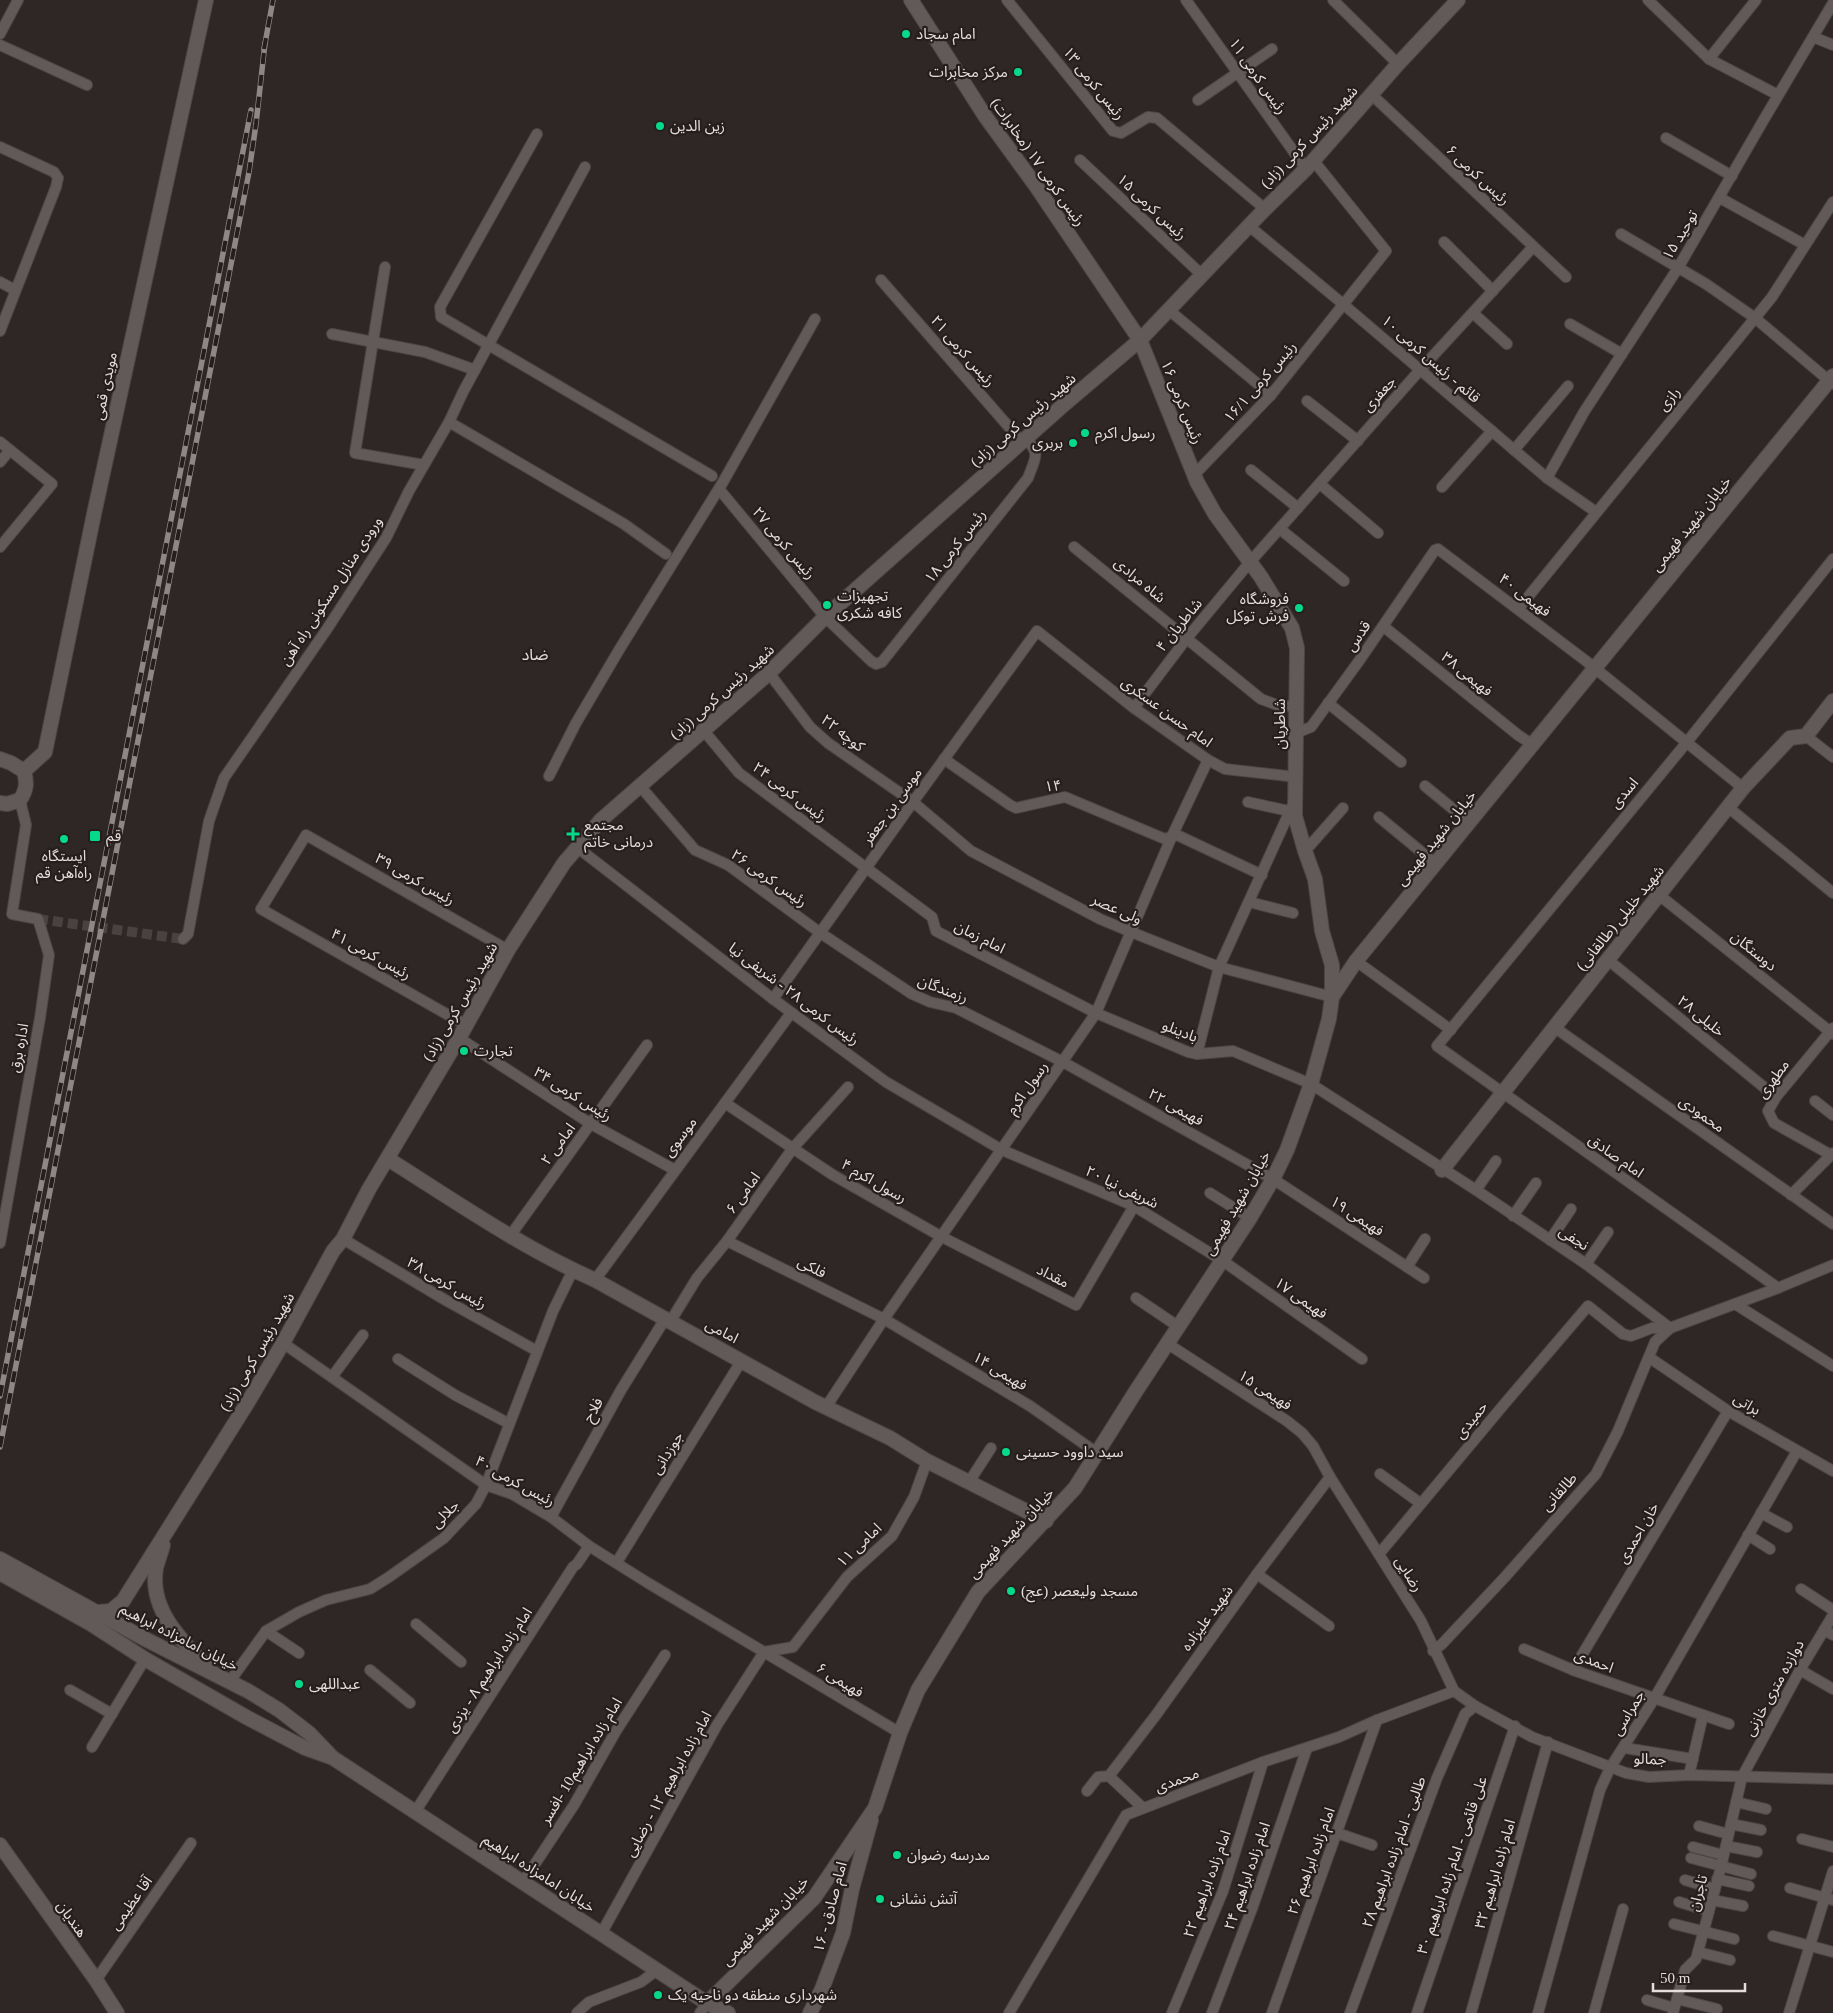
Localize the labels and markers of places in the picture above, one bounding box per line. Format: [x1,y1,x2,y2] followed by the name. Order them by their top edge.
[916,26,976,45] place label: امام سجاد
[900,28,912,40] marker: امام سجاد
[929,64,1008,81] place label: مرکز مخابرات
[1012,66,1024,78] marker: مرکز مخابرات
[670,118,725,135] place label: زین الدین
[654,120,666,132] marker: زین الدین
[1095,425,1155,444] place label: رسول اکرم
[1079,427,1091,439] marker: رسول اکرم
[1032,435,1063,452] place label: بربری
[1067,437,1079,449] marker: بربری
[837,588,903,622] place label: تجهیزات کافه شکری
[1226,591,1289,625] place label: فروشگاه فرش توکل
[821,599,833,611] marker: تجهیزات کافه شکری
[1293,602,1305,614] marker: فروشگاه فرش توکل
[584,817,653,853] place label: مجتمع درمانی خاتم
[566,827,580,841] marker: مجتمع درمانی خاتم
[106,828,121,847] place label: قم
[88,829,102,843] marker: قم
[58,833,70,845] marker: ایستگاه راه‌آهن قم
[36,848,92,884] place label: ایستگاه راه‌آهن قم
[474,1043,513,1060] place label: تجارت
[458,1045,470,1057] marker: تجارت
[1016,1444,1124,1461] place label: سید داوود حسینی
[1000,1446,1012,1458] marker: سید داوود حسینی
[1021,1583,1138,1603] place label: مسجد ولیعصر (عج)
[1005,1585,1017,1597] marker: مسجد ولیعصر (عج)
[309,1676,361,1693] place label: عبداللهی
[293,1678,305,1690] marker: عبداللهی
[907,1847,990,1864] place label: مدرسه رضوان
[891,1849,903,1861] marker: مدرسه رضوان
[890,1891,958,1908] place label: آتش نشانی
[874,1893,886,1905] marker: آتش نشانی
[668,1987,837,2004] place label: شهرداری منطقه دو ناحیه یک
[652,1989,664,2001] marker: شهرداری منطقه دو ناحیه یک

